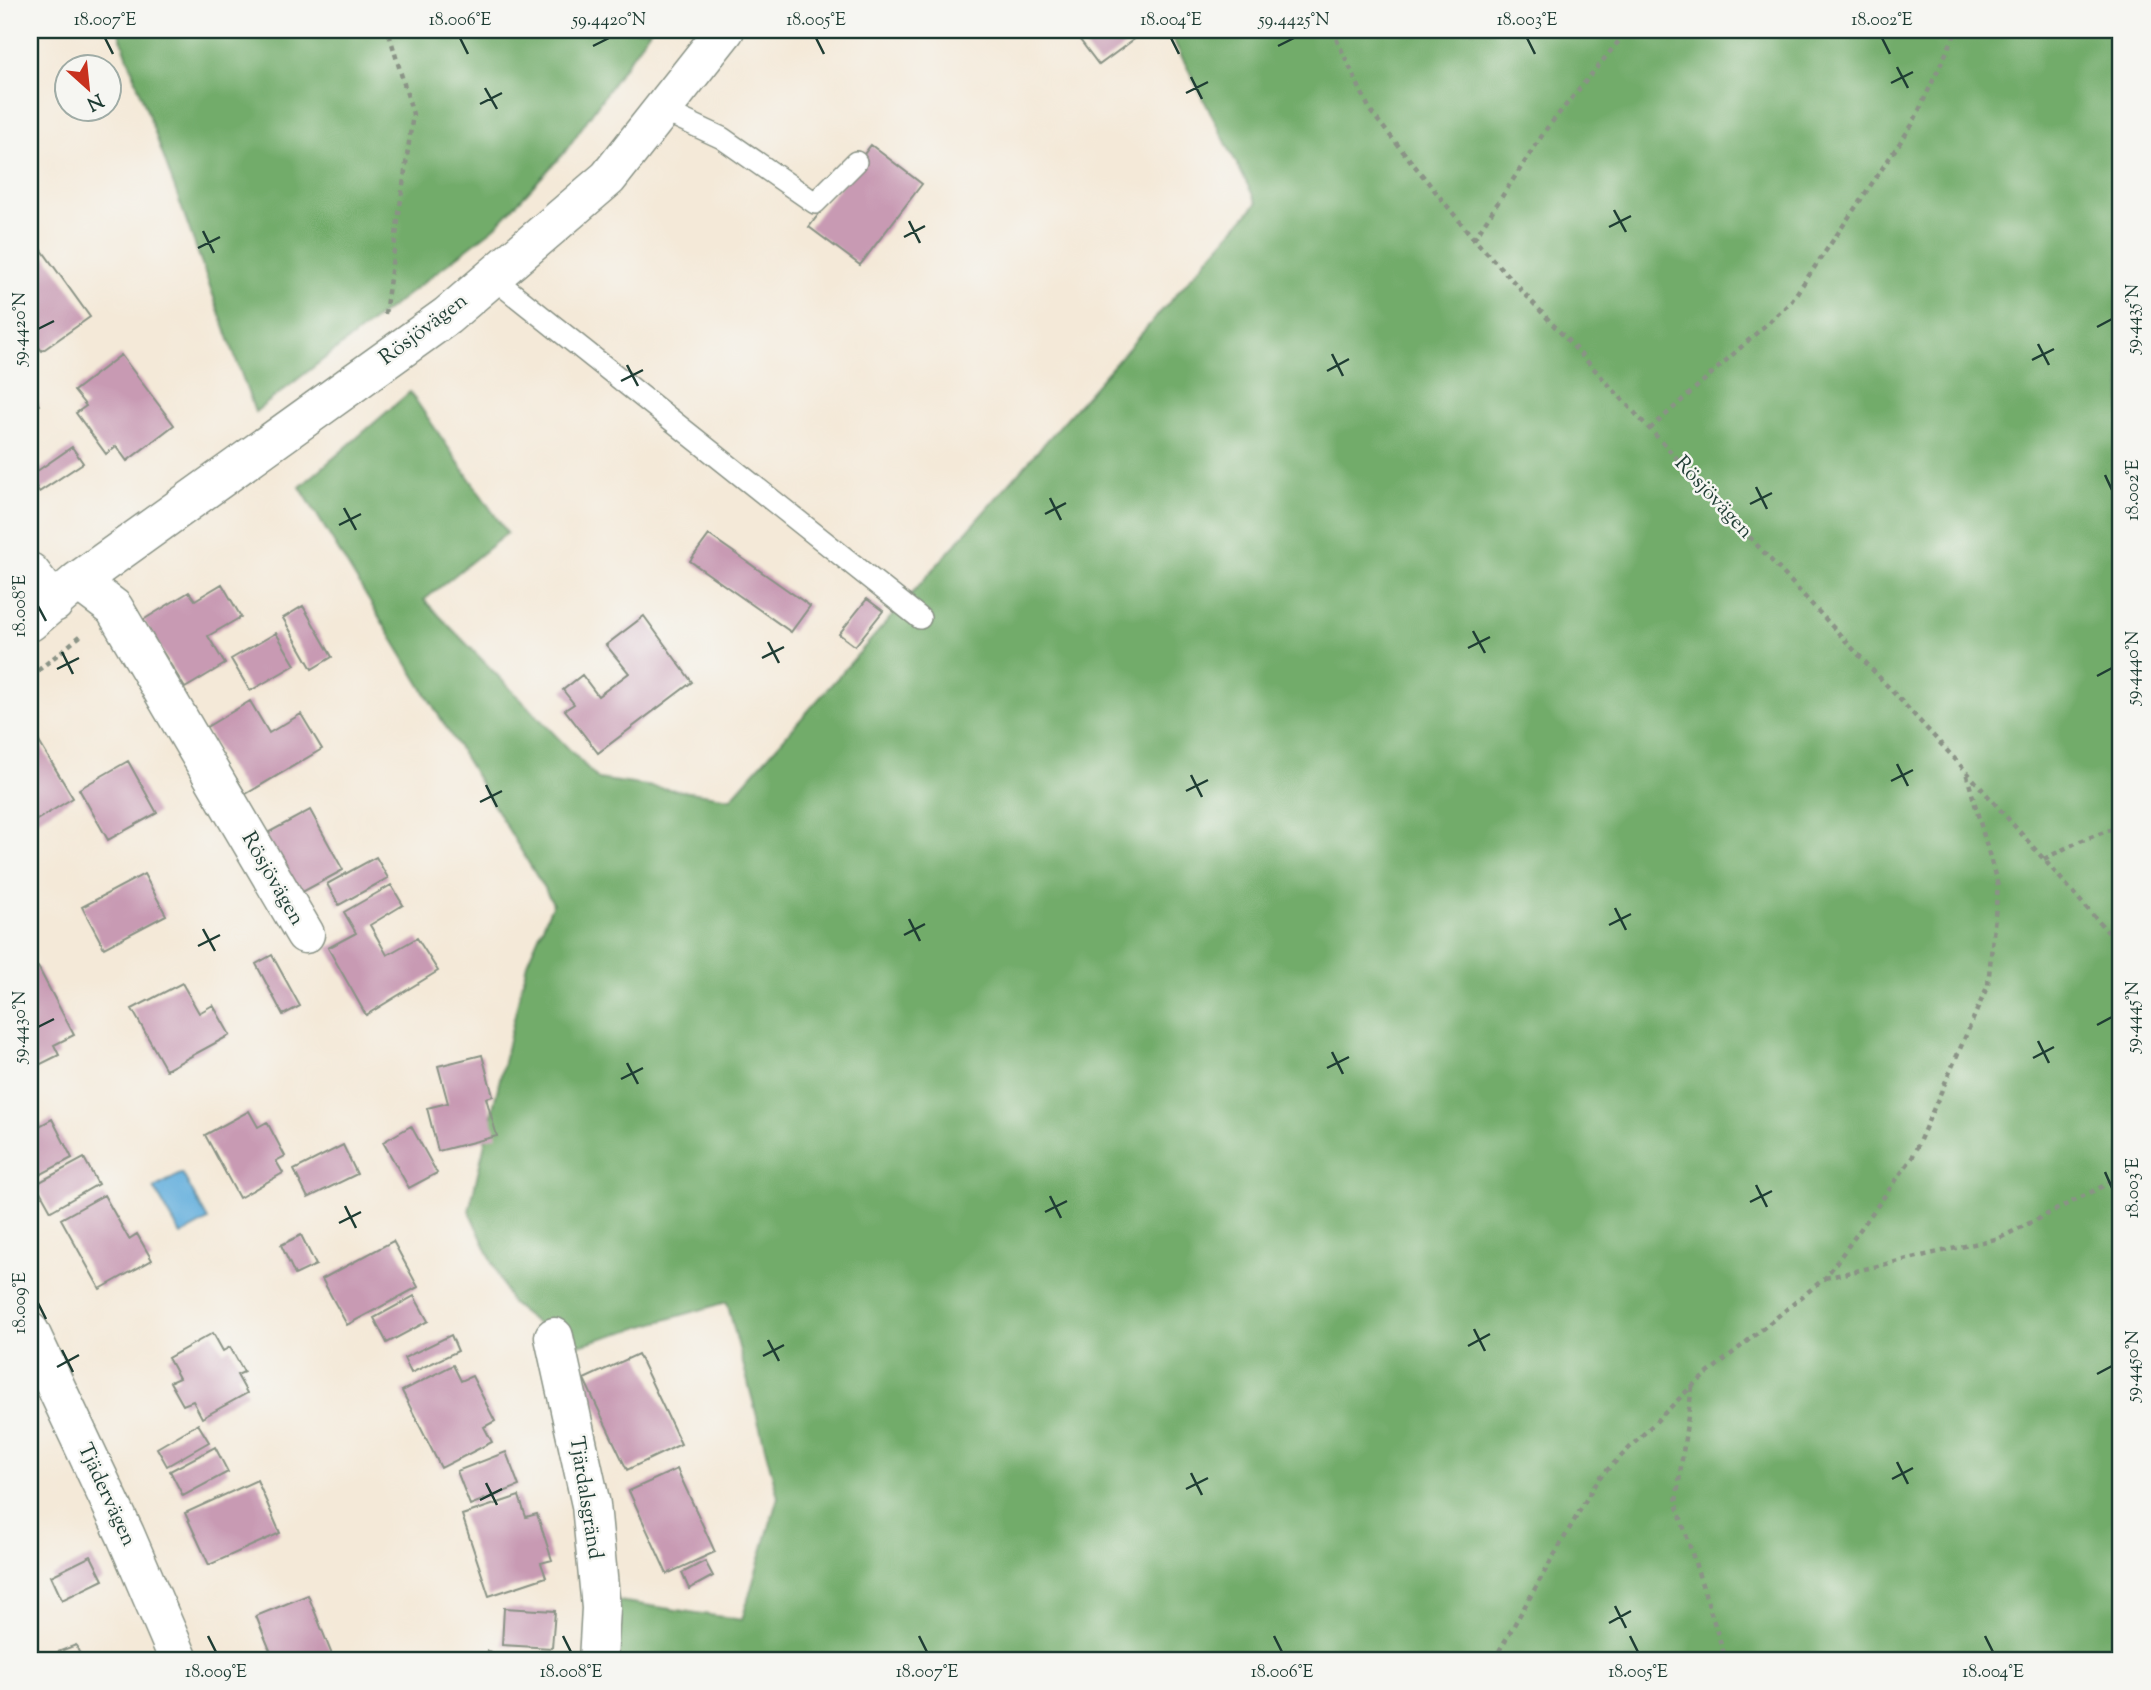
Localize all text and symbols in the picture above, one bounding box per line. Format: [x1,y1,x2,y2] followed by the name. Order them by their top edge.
[74,8,136,34] text: 18.007°E
[429,8,491,34] text: 18.006°E
[571,8,646,34] text: 59.4420°N
[786,8,846,34] text: 18.005°E
[1140,8,1202,34] text: 18.004°E
[1257,8,1330,34] text: 59.4425°N
[1497,8,1557,34] text: 18.003°E
[1851,8,1913,34] text: 18.002°E
[52,52,122,122] north arrow
[82,85,107,116] text: N
[2121,284,2147,355] text: 59.4435°N
[374,287,474,373] street label: Rösjövägen
[8,292,34,367] text: 59.4420°N
[1667,450,1759,546] street label: Rösjövägen
[2121,459,2147,521] text: 18.002°E
[8,575,34,637] text: 18.008°E
[2121,631,2147,706] text: 59.4440°N
[233,827,311,931] street label: Rösjövägen
[2121,981,2147,1054] text: 59.4445°N
[8,991,34,1064] text: 59.4430°N
[2121,1158,2147,1218] text: 18.003°E
[8,1272,34,1334] text: 18.009°E
[2121,1330,2147,1403] text: 59.4450°N
[560,1434,610,1562] street label: Tjärdalsgränd
[69,1439,143,1551] street label: Tjädervägen
[185,1660,247,1686] text: 18.009°E
[540,1660,602,1686] text: 18.008°E
[896,1660,958,1686] text: 18.007°E
[1251,1660,1313,1686] text: 18.006°E
[1608,1660,1668,1686] text: 18.005°E
[1962,1660,2024,1686] text: 18.004°E

